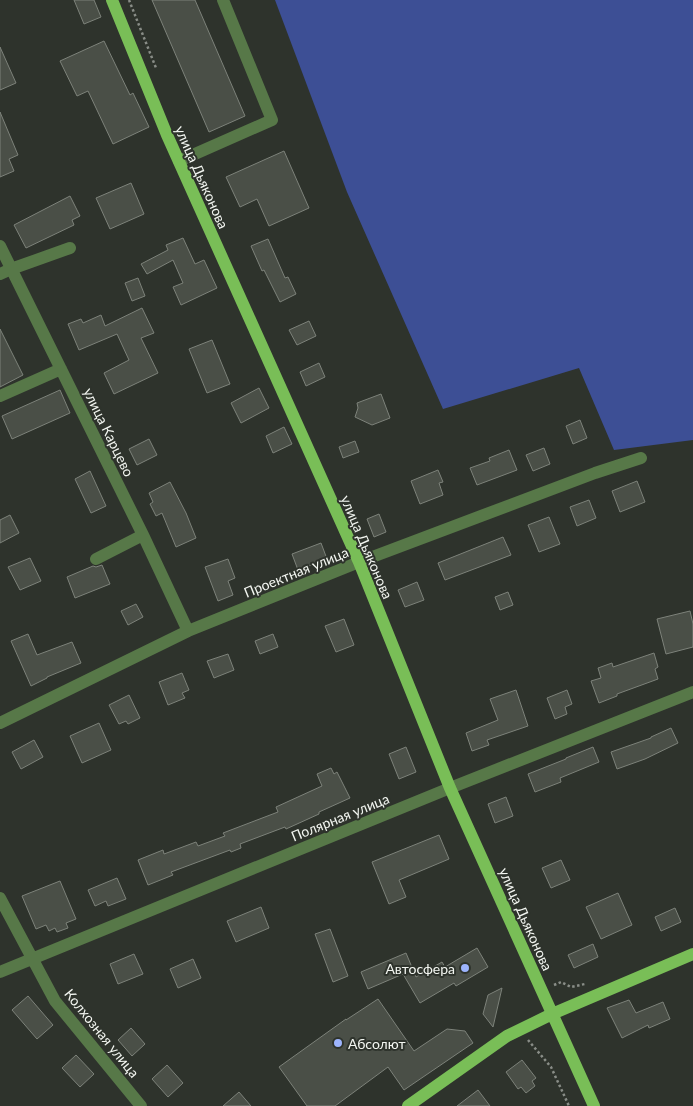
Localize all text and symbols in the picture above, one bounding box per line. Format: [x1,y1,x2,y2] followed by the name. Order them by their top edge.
[172,123,232,231] street label: улица Дьяконова
[80,385,138,479] street label: улица Карцево
[338,493,397,601] street label: улица Дьяконова
[241,543,351,601] street label: Проектная улица
[288,790,392,844] street label: Полярная улица
[496,865,556,973] street label: улица Дьяконова
[385,960,455,977] place label: Автосфера
[459,962,471,974] marker: Автосфера
[61,985,143,1081] street label: Колхозная улица
[348,1035,406,1052] place label: Абсолют
[332,1037,344,1049] marker: Абсолют

